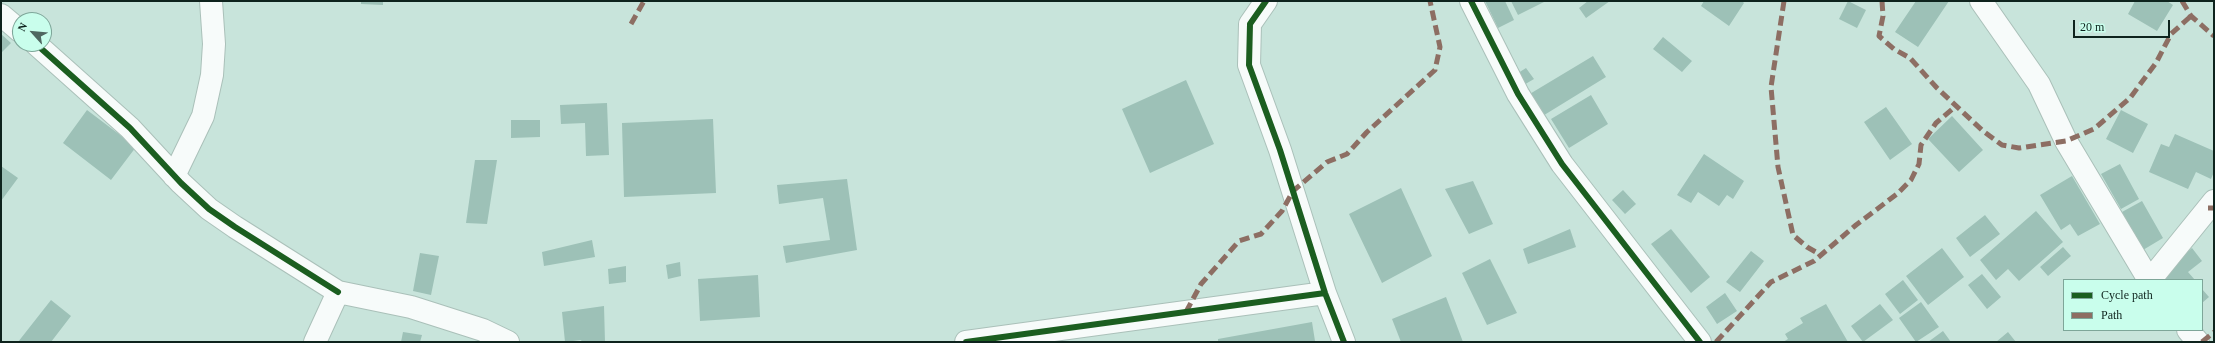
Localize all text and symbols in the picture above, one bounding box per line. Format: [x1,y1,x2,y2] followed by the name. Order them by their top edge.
[12,12,52,52] north arrow
[2075,12,2172,38] scale bar
[2080,20,2104,34] text: 20 m
[15,21,29,33] text: N
[2063,279,2203,331] legend
[2101,288,2153,302] text: Cycle path
[2101,308,2122,322] text: Path

